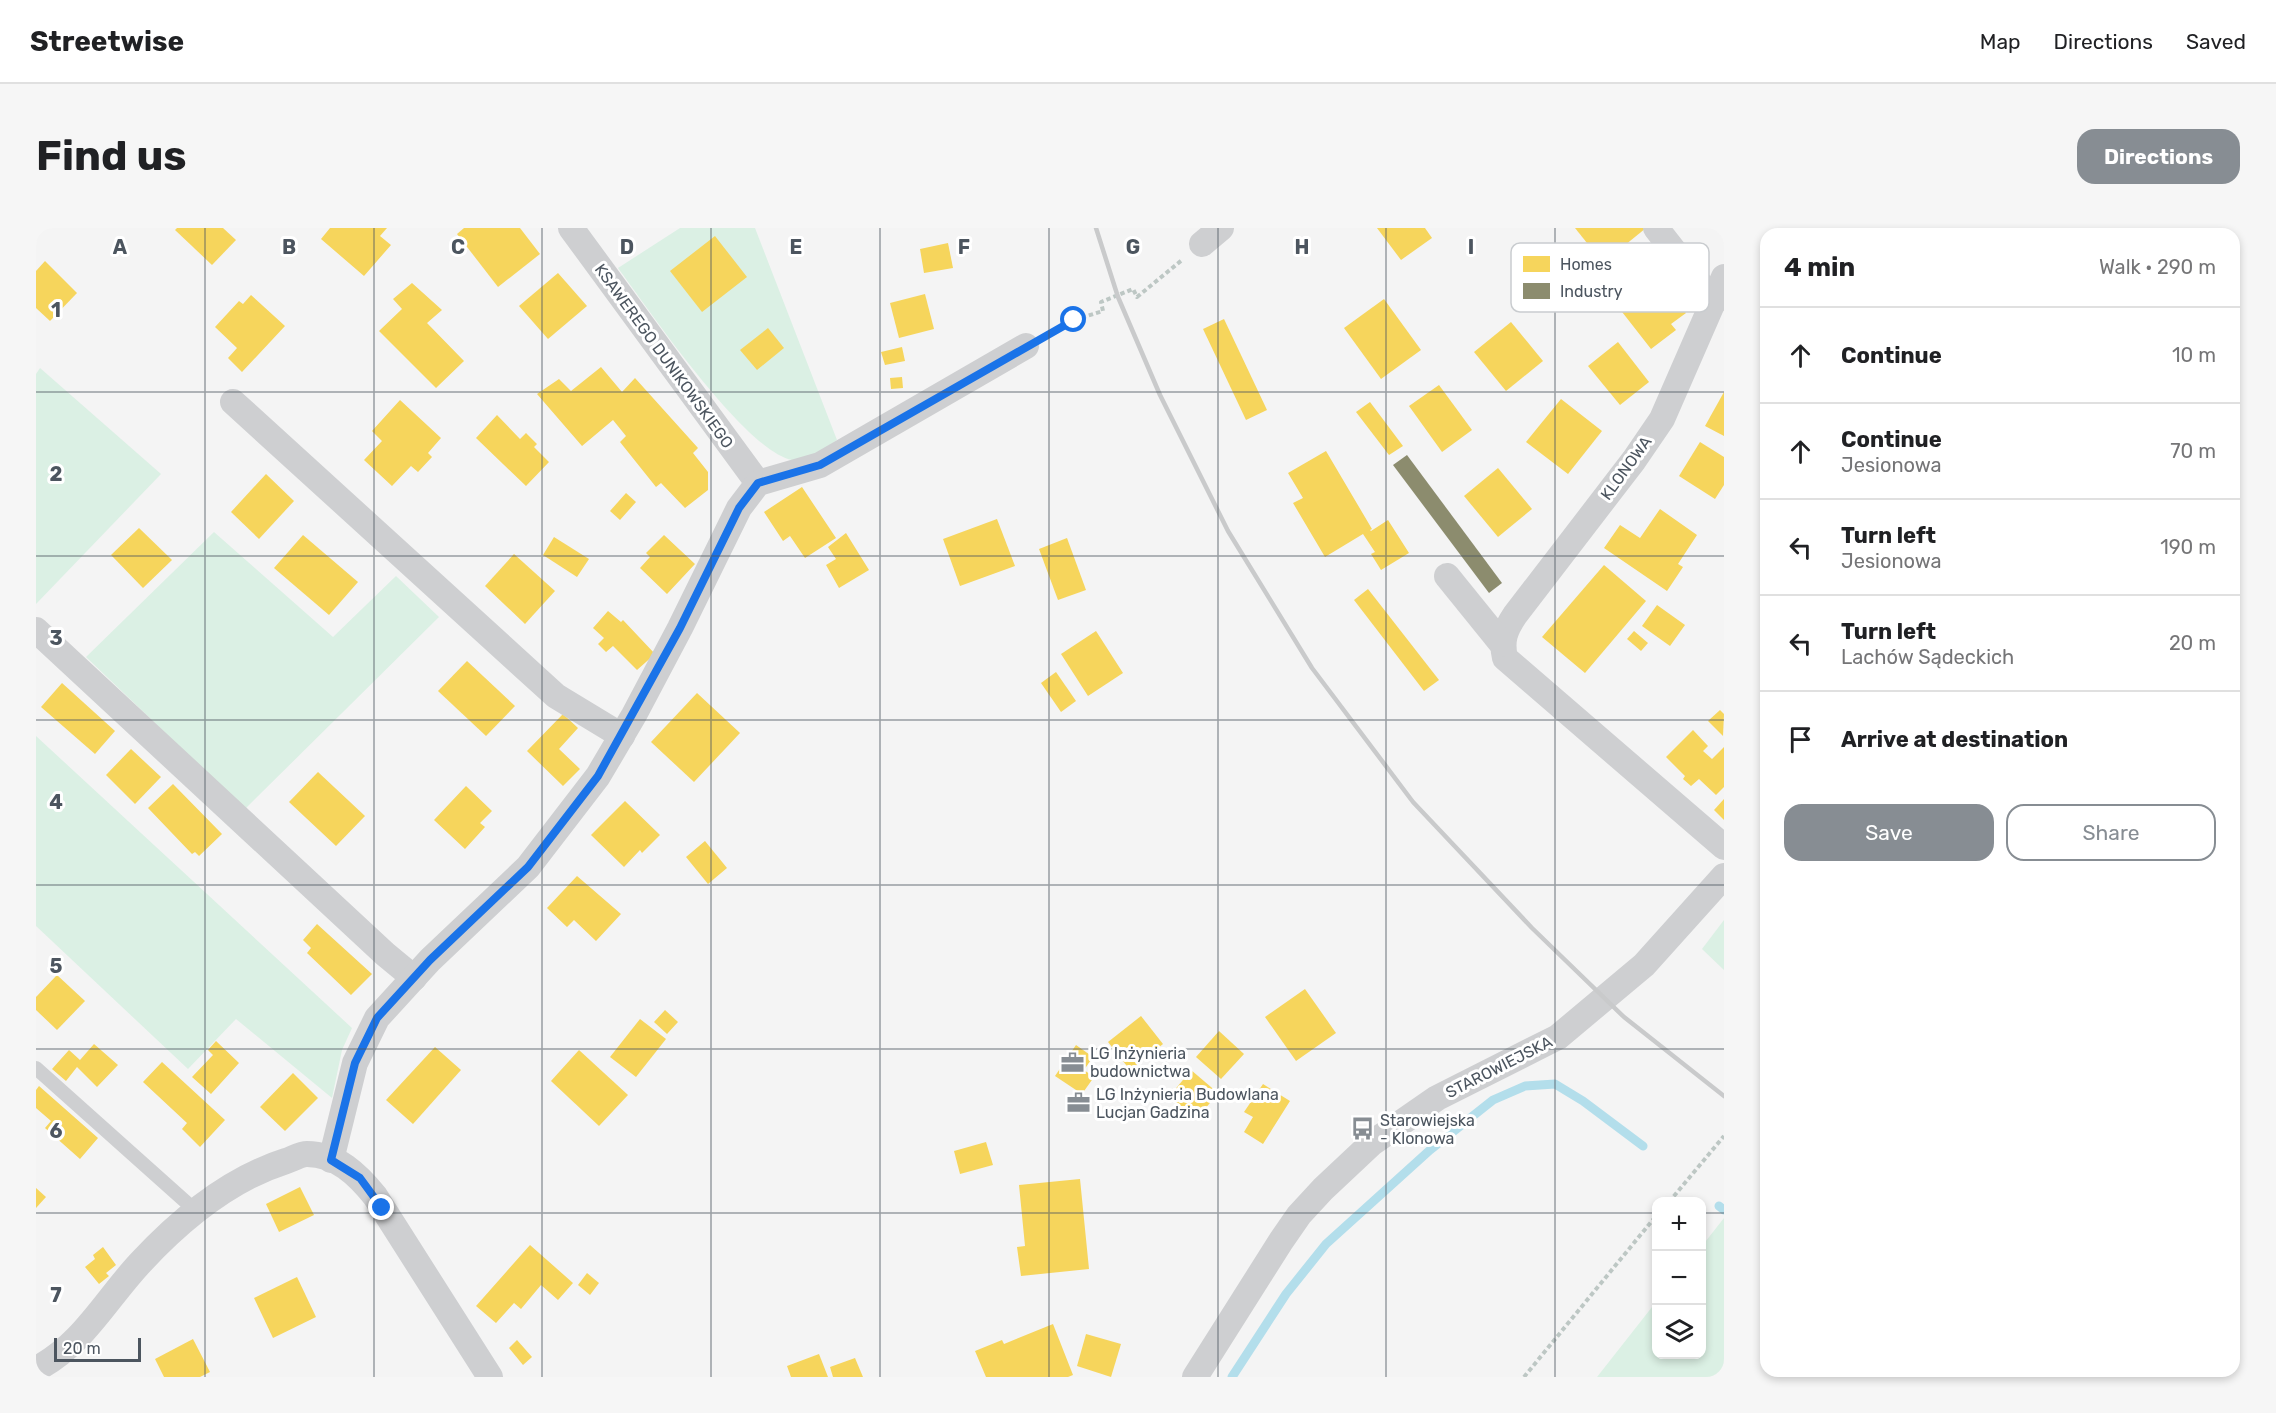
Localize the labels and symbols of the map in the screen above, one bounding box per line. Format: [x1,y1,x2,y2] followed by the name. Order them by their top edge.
[113,235,128,259] text: A
[282,235,296,259] text: B
[451,235,465,259] text: C
[620,235,634,259] text: D
[790,235,802,259] text: E
[958,235,970,259] text: F
[1126,235,1140,259] text: G
[1295,235,1309,259] text: H
[1468,235,1474,259] text: I
[1511,243,1709,312] legend
[1560,255,1612,274] text: Homes
[591,260,737,452] street label: KSAWEREGO DUNIKOWSKIEGO
[1560,282,1623,301] text: Industry
[51,298,61,322] text: 1
[1060,306,1086,332] route start
[1597,432,1656,504] street label: KLONOWA
[50,462,63,486] text: 2
[49,626,63,650] text: 3
[49,790,63,814] text: 4
[50,954,63,978] text: 5
[1443,1032,1556,1102] street label: STAROWIEJSKA
[1090,1044,1191,1081] place label: LG Inżynieria budownictwa
[1059,1049,1085,1075] office icon: LG Inżynieria budownictwa
[1096,1085,1279,1122] place label: LG Inżynieria Budowlana Lucjan Gadzina
[1065,1090,1091,1116] office icon: LG Inżynieria Budowlana Lucjan Gadzina
[1380,1111,1475,1148] place label: Starowiejska - Klonowa
[1349,1116,1375,1142] bus stop icon: Starowiejska - Klonowa
[49,1119,63,1143] text: 6
[368,1194,394,1220] route end
[50,1283,62,1307] text: 7
[54,1335,141,1362] scale bar

